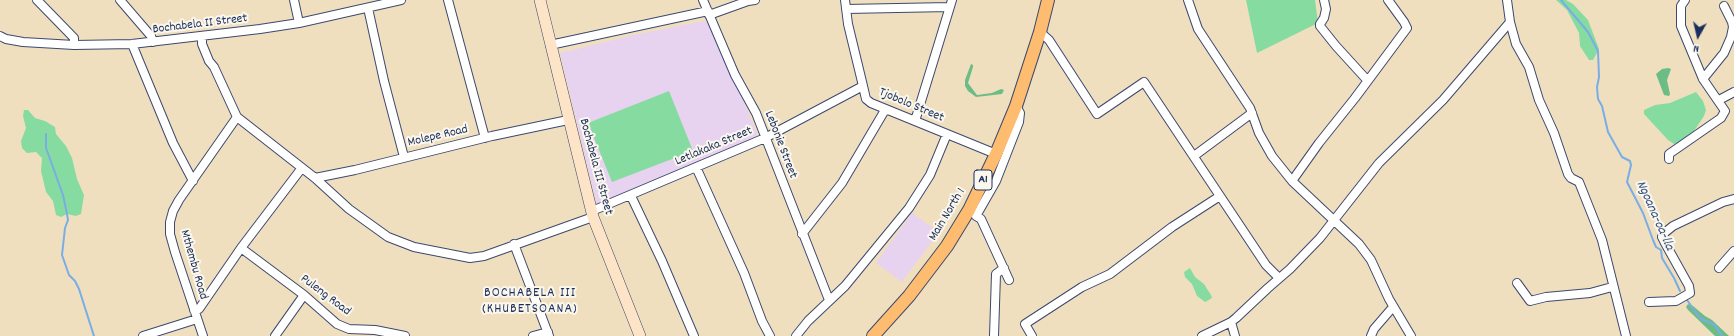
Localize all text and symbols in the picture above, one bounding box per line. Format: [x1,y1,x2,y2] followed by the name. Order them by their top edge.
[152,11,248,39] street label: Bochabela II Street
[1678,16,1718,56] north arrow
[1693,40,1700,56] text: N
[876,85,946,127] street label: Tjobolo Street
[760,109,800,181] street label: Lebonie Street
[575,117,615,217] street label: Bochabela III Street
[406,123,470,151] street label: Molepe Road
[673,124,755,170] street label: Letlakaka Street
[974,170,992,190] road number: A1
[1631,179,1677,253] water label: Ngoana-oa-lla
[926,186,970,244] street label: Main North 1
[176,228,210,302] street label: Mthembu Road
[297,272,353,320] street label: Puleng Road
[482,286,578,318] district label: BOCHABELA III (KHUBETSOANA)

